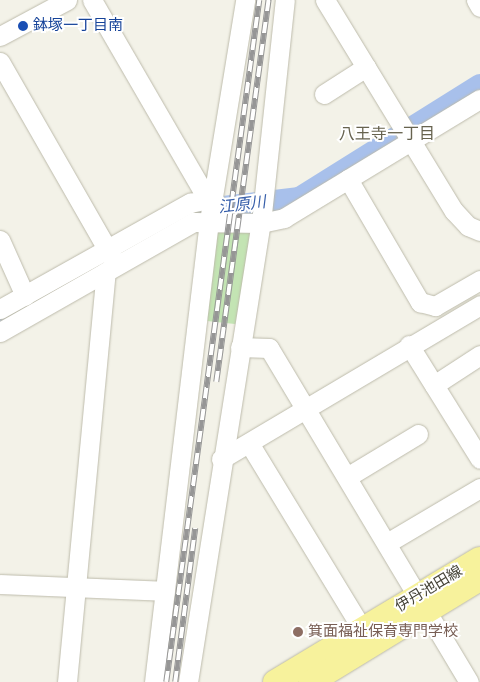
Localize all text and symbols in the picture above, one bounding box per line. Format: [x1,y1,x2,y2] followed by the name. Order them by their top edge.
[33,17,123,35] place label: 鉢塚一丁目南
[17,20,29,32] marker: 鉢塚一丁目南
[339,124,435,144] district label: 八王寺一丁目
[217,193,267,217] water label: 江原川
[392,562,466,616] street label: 伊丹池田線
[308,623,458,641] place label: 箕面福祉保育専門学校
[292,626,304,638] marker: 箕面福祉保育専門学校

